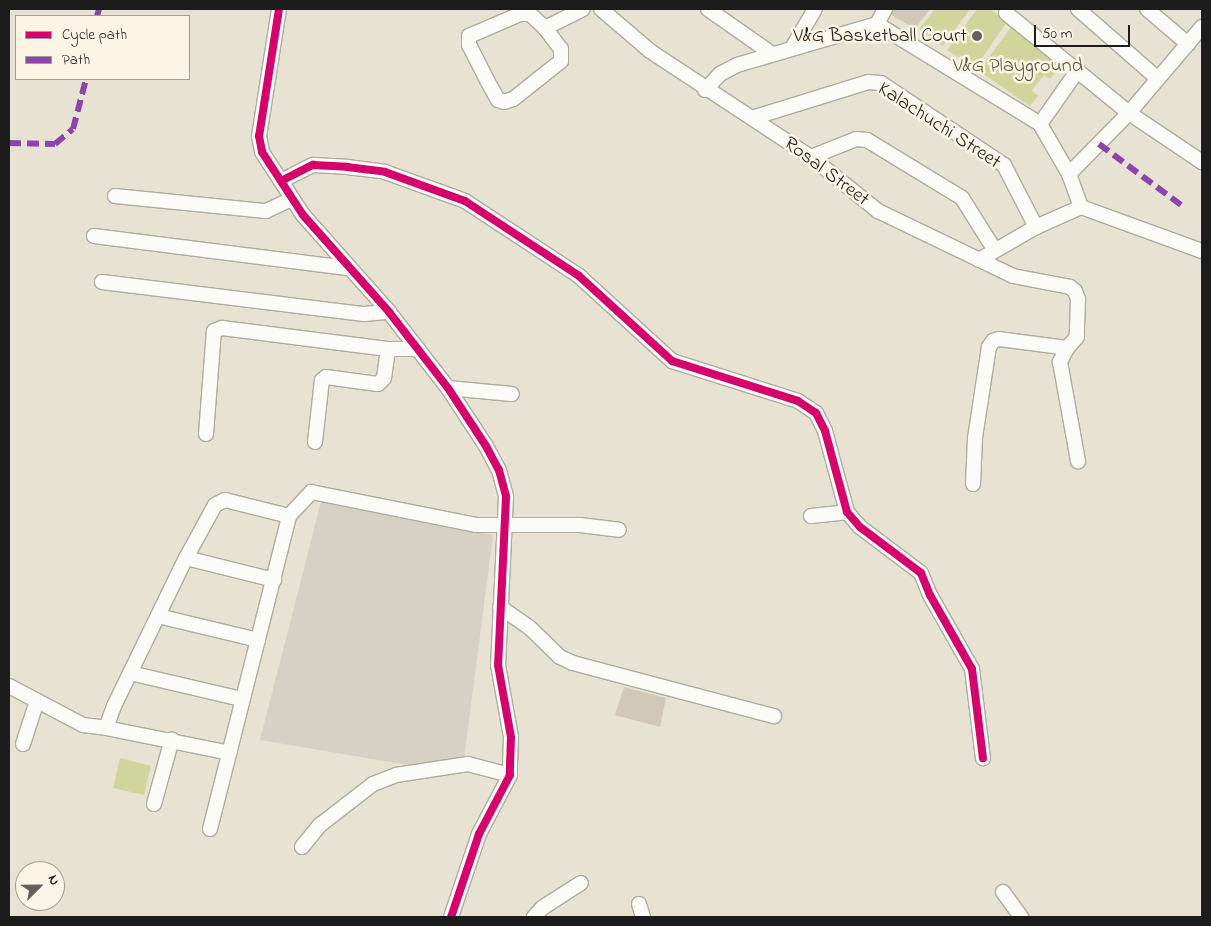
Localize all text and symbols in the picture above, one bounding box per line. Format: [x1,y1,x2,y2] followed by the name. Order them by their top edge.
[15,15,190,80] legend
[1036,15,1132,47] scale bar
[1042,23,1072,45] text: 50 m
[62,24,127,46] text: Cycle path
[793,24,967,48] place label: V&G Basketball Court
[971,30,983,42] marker: V&G Basketball Court
[62,49,90,71] text: Path
[953,54,1083,78] park label: V&G Playground
[873,77,1005,175] street label: Kalachuchi Street
[778,132,874,212] street label: Rosal Street
[15,861,65,911] north arrow
[42,872,65,889] text: N

